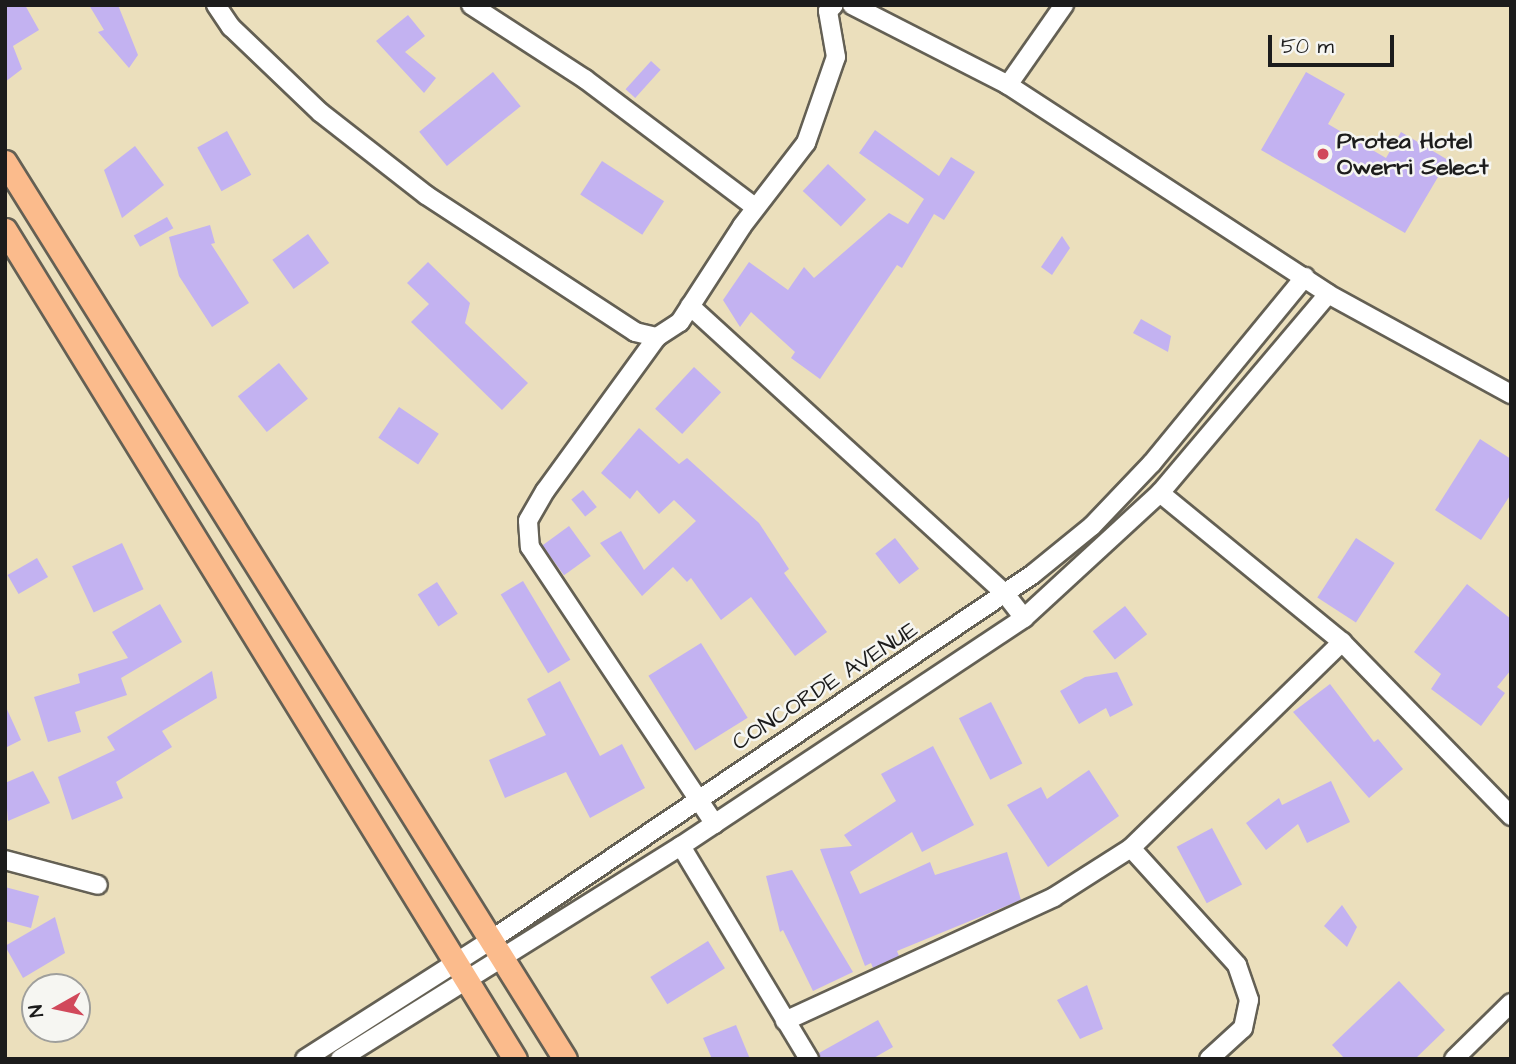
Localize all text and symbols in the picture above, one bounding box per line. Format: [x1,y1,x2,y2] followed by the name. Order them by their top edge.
[1271,21,1397,65] scale bar
[1281,32,1334,61] text: 50 m
[1337,127,1489,181] place label: Protea Hotel Owerri Select
[1315,146,1331,162] marker: Protea Hotel Owerri Select
[727,616,923,756] street label: CONCORDE AVENUE
[21,973,91,1043] north arrow
[22,1003,51,1019] text: N

